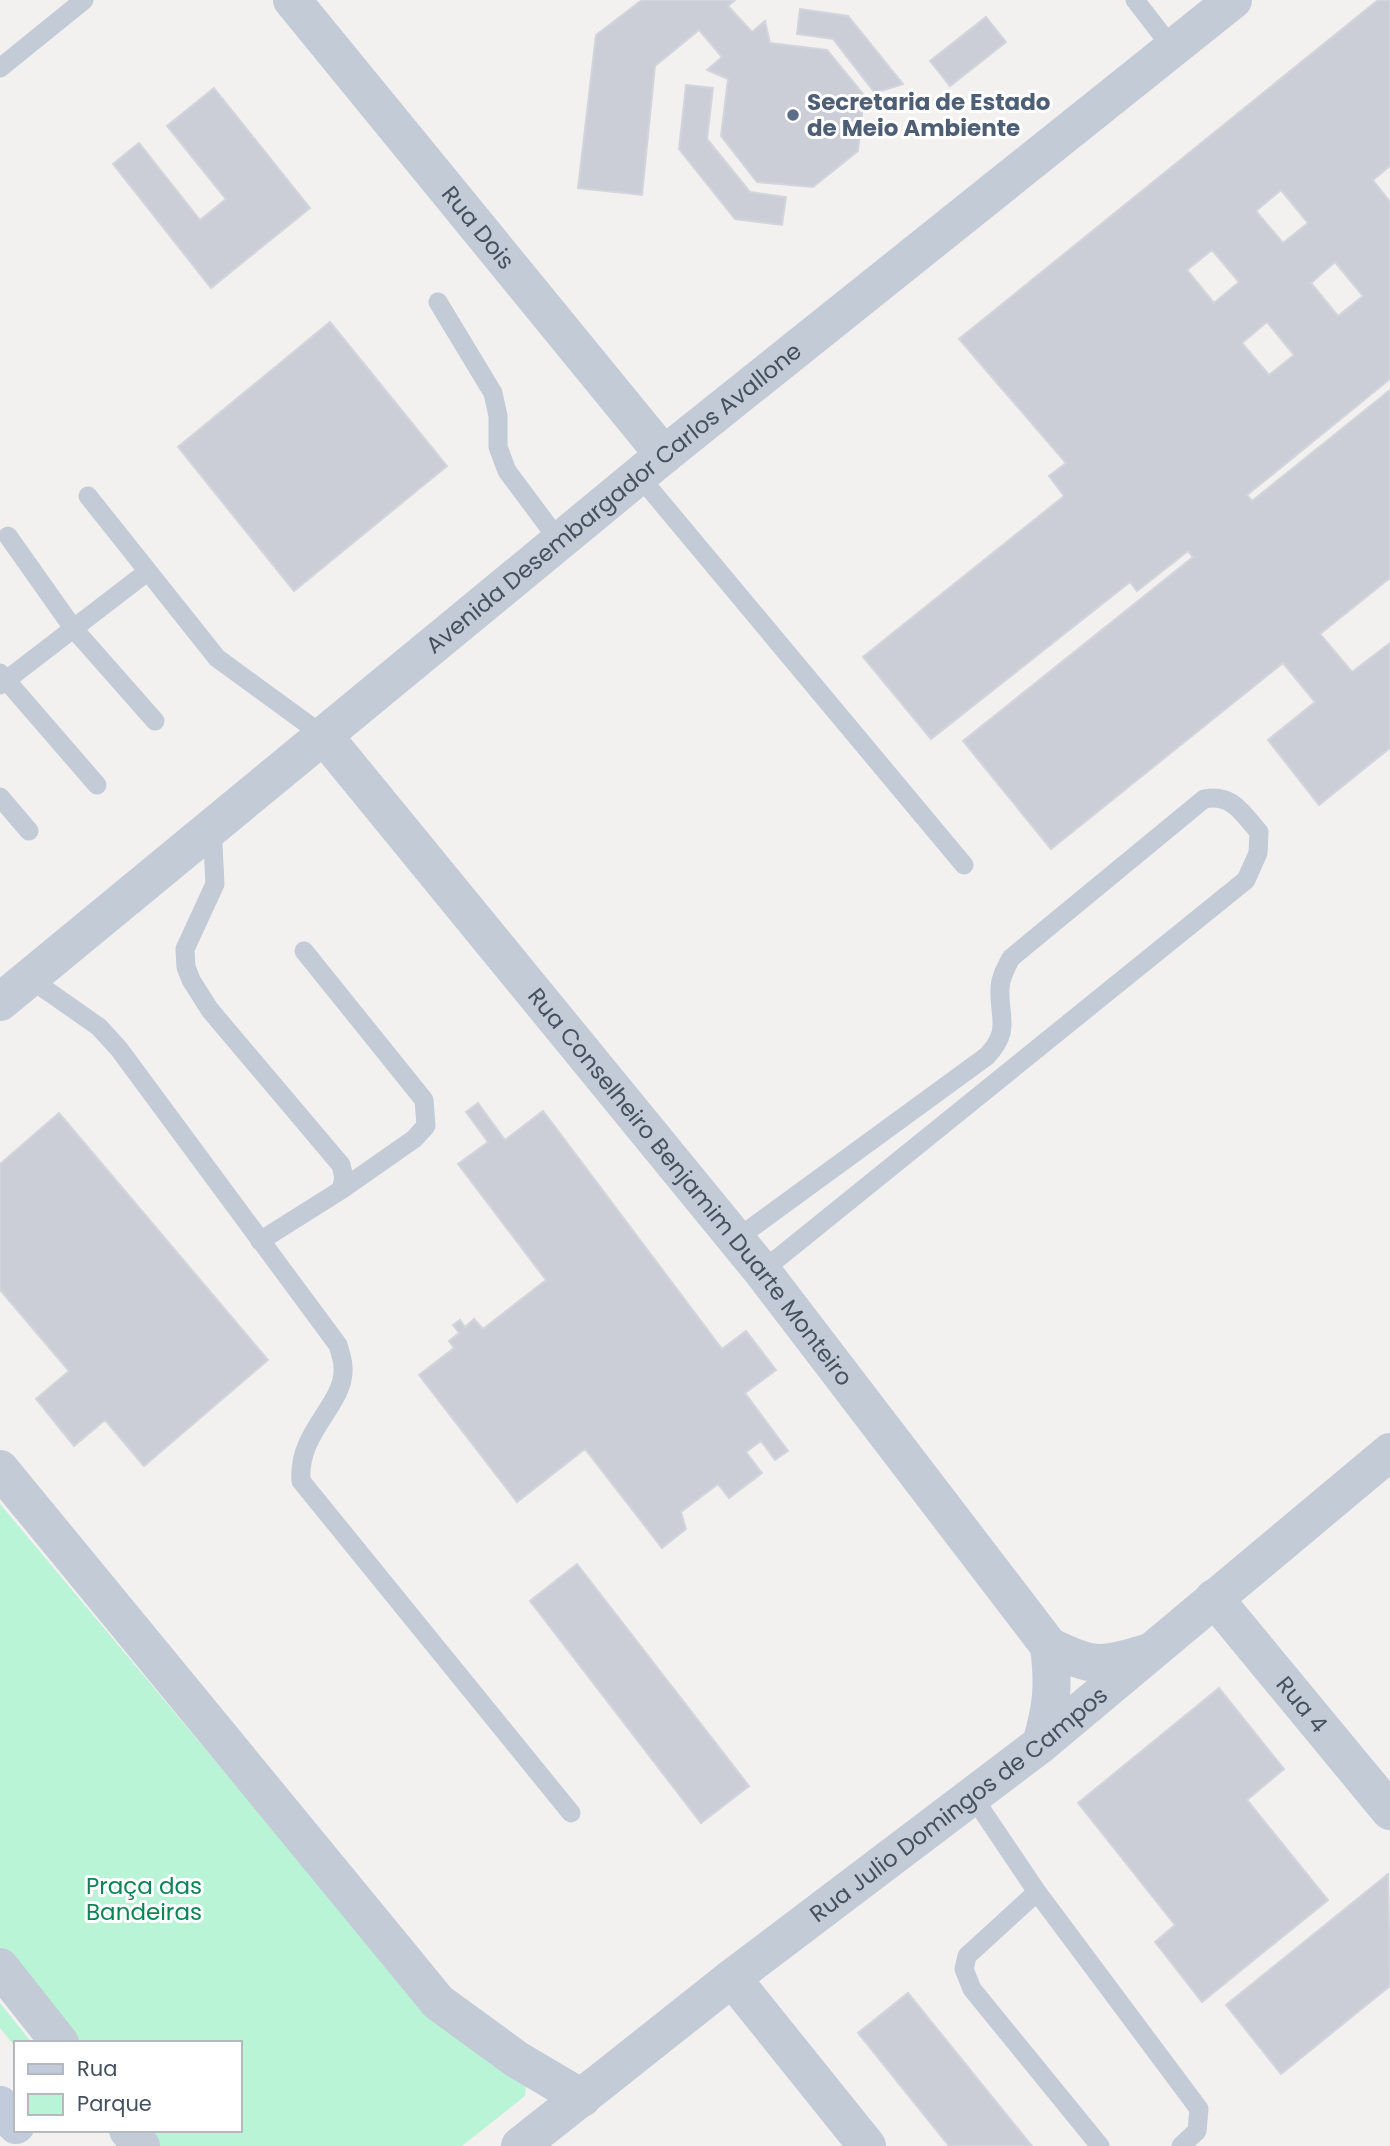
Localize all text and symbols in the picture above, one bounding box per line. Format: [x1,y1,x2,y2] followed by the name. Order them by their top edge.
[807,86,1050,144] place label: Secretaria de Estado de Meio Ambiente
[785,107,801,123] marker: Secretaria de Estado de Meio Ambiente
[434,179,522,276] street label: Rua Dois
[419,335,808,661] street label: Avenida Desembargador Carlos Avallone
[521,981,860,1392] street label: Rua Conselheiro Benjamim Duarte Monteiro
[1269,1669,1335,1740] street label: Rua 4
[803,1679,1114,1930] street label: Rua Julio Domingos de Campos
[86,1870,202,1928] park label: Praça das Bandeiras
[14,2041,242,2132] legend
[77,2054,117,2083] text: Rua
[77,2089,152,2118] text: Parque

